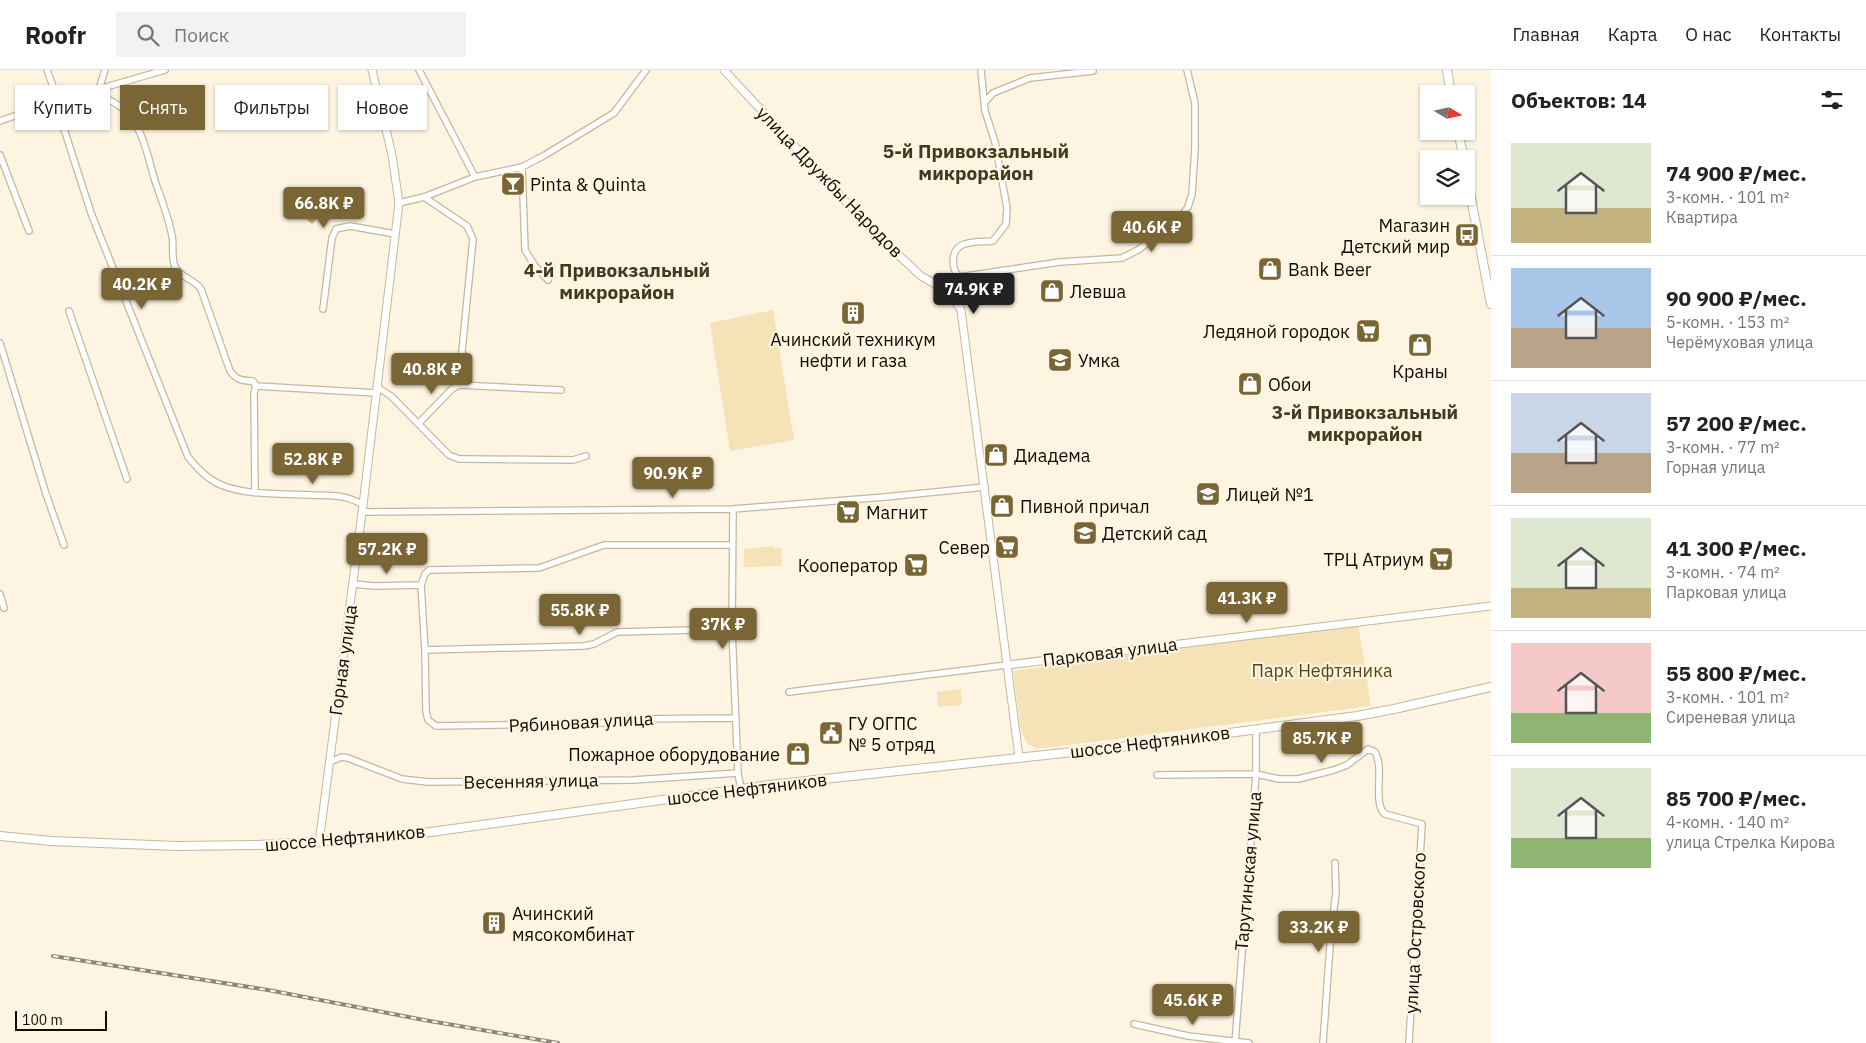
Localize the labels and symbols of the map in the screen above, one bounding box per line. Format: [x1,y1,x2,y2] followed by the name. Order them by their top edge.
[1420,85,1475,140] north arrow
[752,102,908,262] street label: улица Дружбы Народов
[883,139,1069,185] district label: 5-й Привокзальный микрорайон
[500,171,526,197] bar icon: Pinta & Quinta
[530,173,647,196] place label: Pinta & Quinta
[278,186,370,229] pin: 66.8K ₽
[1106,210,1198,253] pin: 40.6K ₽
[1341,214,1450,258] place label: Магазин Детский мир
[1454,222,1480,248] bus stop icon: Магазин Детский мир
[1257,256,1283,282] shop icon: Bank Beer
[524,258,710,304] district label: 4-й Привокзальный микрорайон
[1288,258,1372,281] place label: Bank Beer
[96,268,188,310] pin: 40.2K ₽
[928,272,1020,315] pin: 74.9K ₽
[1039,278,1065,304] shop icon: Левша
[1070,280,1127,303] place label: Левша
[840,300,866,326] building icon: Ачинский техникум нефти и газа
[1355,318,1381,344] supermarket icon: Ледяной городок
[1203,320,1350,343] place label: Ледяной городок
[770,328,936,372] place label: Ачинский техникум нефти и газа
[1407,332,1433,358] shop icon: Краны
[1047,347,1073,373] school or university icon: Умка
[1078,349,1120,372] place label: Умка
[386,352,478,395] pin: 40.8K ₽
[1392,360,1448,383] place label: Краны
[1237,371,1263,397] shop icon: Обои
[1268,373,1312,396] place label: Обои
[1272,400,1458,446] district label: 3-й Привокзальный микрорайон
[267,442,359,485] pin: 52.8K ₽
[983,442,1009,468] shop icon: Диадема
[1014,444,1091,467] place label: Диадема
[627,456,719,499] pin: 90.9K ₽
[1195,481,1221,507] school or university icon: Лицей №1
[1226,483,1314,506] place label: Лицей №1
[989,493,1015,519] shop icon: Пивной причал
[1020,495,1150,518] place label: Пивной причал
[835,499,861,525] supermarket icon: Магнит
[866,501,928,524] place label: Магнит
[1072,520,1098,546] school or university icon: Детский сад
[1102,522,1207,545] place label: Детский сад
[341,532,433,575] pin: 57.2K ₽
[994,534,1020,560] supermarket icon: Север
[939,536,990,559] place label: Север
[1428,546,1454,572] supermarket icon: ТРЦ Атриум
[1324,548,1424,571] place label: ТРЦ Атриум
[903,552,929,578] supermarket icon: Кооператор
[798,554,898,577] place label: Кооператор
[1201,582,1293,624] pin: 41.3K ₽
[534,594,626,636] pin: 55.8K ₽
[324,603,362,717] street label: Горная улица
[688,608,758,650] pin: 37K ₽
[1041,632,1179,672] street label: Парковая улица
[1251,659,1393,682] park label: Парк Нефтяника
[508,707,654,737] street label: Рябиновая улица
[848,712,935,756] place label: ГУ ОГПС № 5 отряд
[818,720,844,746] public building icon: ГУ ОГПС № 5 отряд
[1069,721,1231,763] street label: шоссе Нефтяников
[1276,722,1368,764] pin: 85.7K ₽
[785,741,811,767] shop icon: Пожарное оборудование
[568,743,780,766] place label: Пожарное оборудование
[463,768,599,794] street label: Весенняя улица
[666,768,828,810] street label: шоссе Нефтяников
[1230,790,1266,952] street label: Тарутинская улица
[264,820,426,856] street label: шоссе Нефтяников
[1399,852,1431,1014] street label: улица Островского
[512,902,635,946] place label: Ачинский мясокомбинат
[481,910,507,936] building icon: Ачинский мясокомбинат
[1273,910,1365,953] pin: 33.2K ₽
[1147,984,1239,1026] pin: 45.6K ₽
[15,1008,108,1031] scale bar

